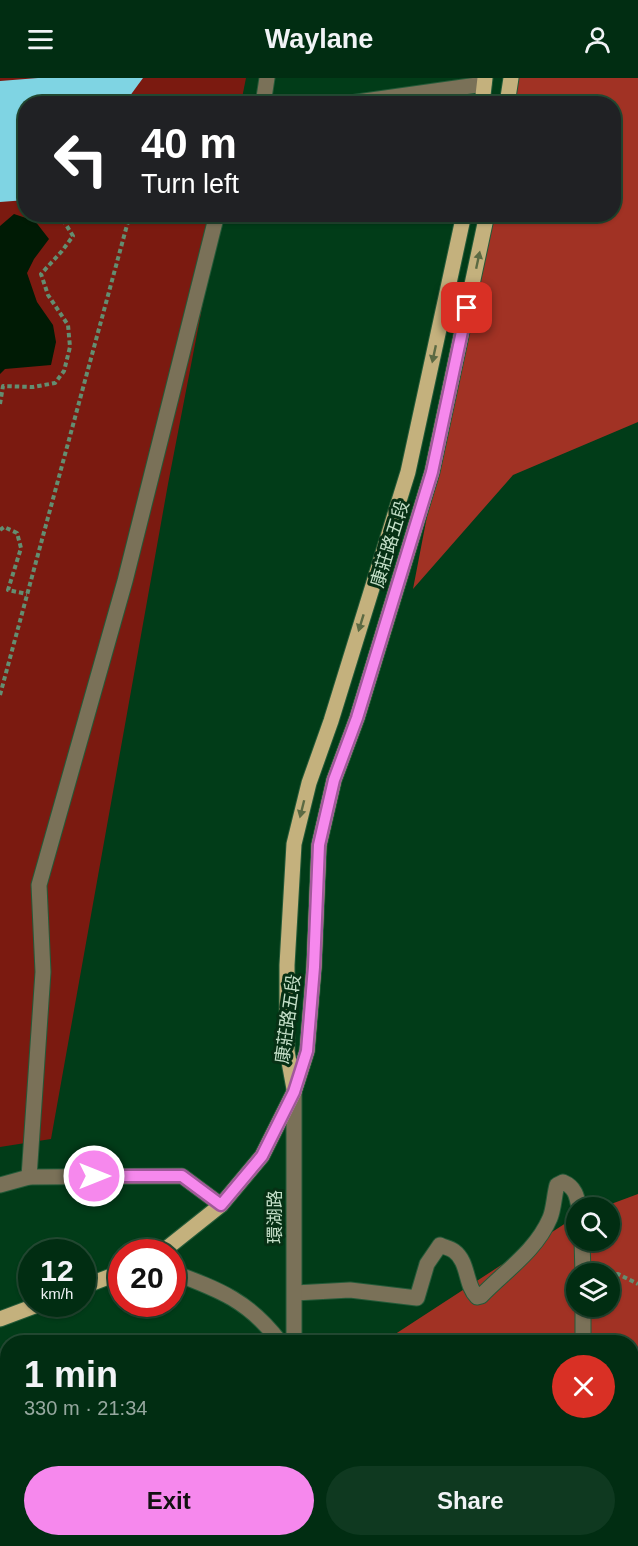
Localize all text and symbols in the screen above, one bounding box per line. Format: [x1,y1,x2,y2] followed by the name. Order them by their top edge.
[24,23,57,56] icon: menu
[581,23,614,56] icon: person
[265,24,373,54] text: Waylane
[42,120,120,198] icon: left
[141,120,237,167] text: 40 m
[141,169,239,199] text: Turn left
[473,251,483,269] one-way arrow
[441,282,492,333] pin
[450,291,483,324] icon: arrive
[429,345,438,364] one-way arrow
[367,498,413,590] street label: 康莊路五段
[356,614,365,632] one-way arrow
[297,800,307,818] one-way arrow
[272,973,304,1065] street label: 康莊路五段
[62,1144,126,1208] position arrow
[265,1190,285,1244] street label: 環湖路
[566,1197,620,1317] map controls
[566,1197,620,1251] button: search
[108,1239,186,1317] speed limit sign: 20
[40,1254,74,1287] text: 12
[566,1263,620,1317] button: layers
[41,1285,73,1302] text: km/h
[24,1354,118,1395] text: 1 min
[552,1355,615,1418] button: close
[24,1397,147,1419] text: 330 m · 21:34
[24,1466,314,1535] button: Exit
[326,1466,615,1535] button: Share

